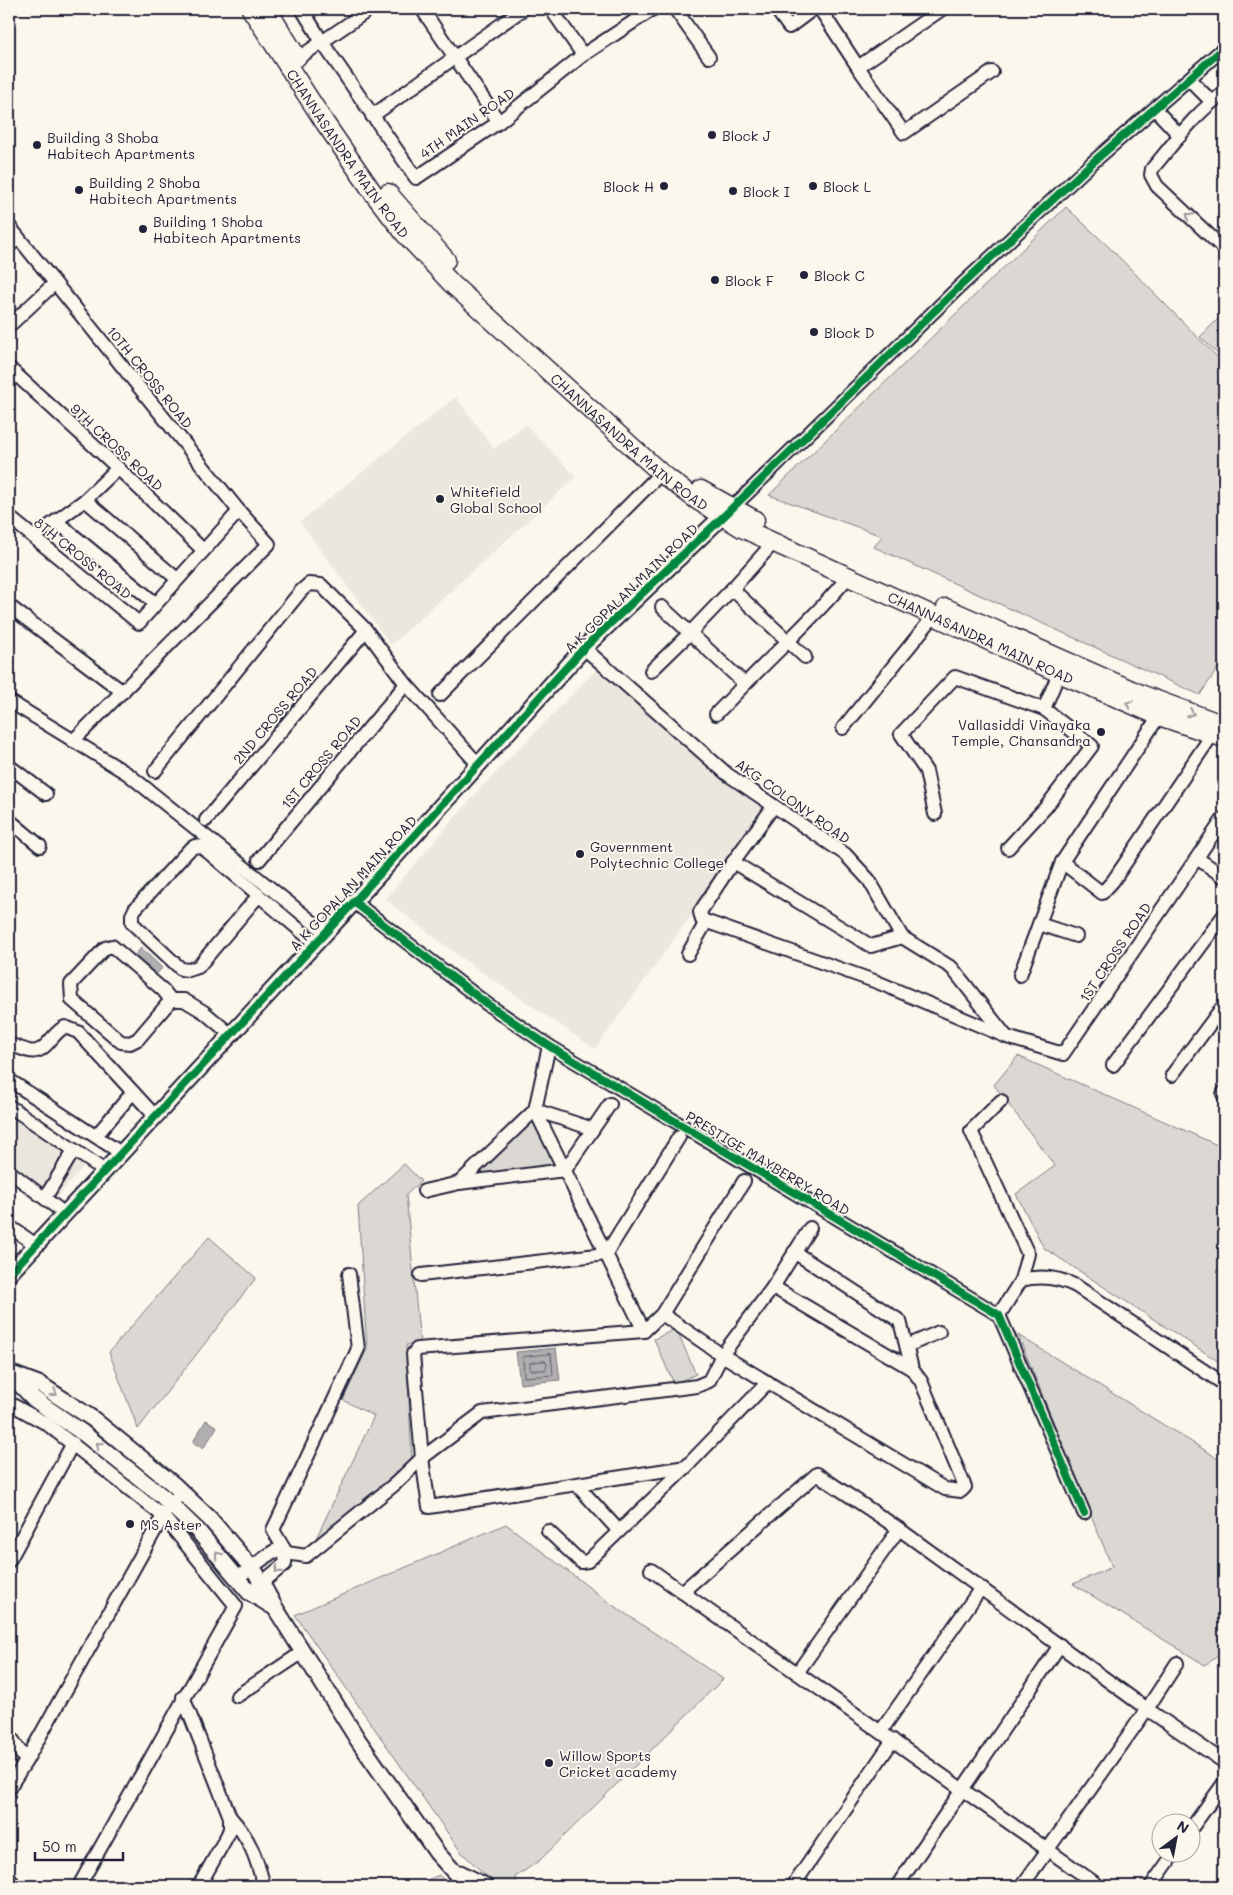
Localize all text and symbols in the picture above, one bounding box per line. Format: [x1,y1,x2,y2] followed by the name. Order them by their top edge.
[283,65,414,242] street label: CHANNASANDRA MAIN ROAD
[416,83,518,163] street label: 4TH MAIN ROAD
[722,126,771,145] place label: Block J
[47,128,195,163] place label: Building 3 Shoba Habitech Apartments
[706,129,718,141] marker: Block J
[31,139,43,151] marker: Building 3 Shoba Habitech Apartments
[89,173,237,208] place label: Building 2 Shoba Habitech Apartments
[603,177,654,196] place label: Block H
[823,177,872,196] place label: Block L
[658,180,670,192] marker: Block H
[807,180,819,192] marker: Block L
[743,182,790,201] place label: Block I
[73,184,85,196] marker: Building 2 Shoba Habitech Apartments
[727,185,739,197] marker: Block I
[153,212,301,247] place label: Building 1 Shoba Habitech Apartments
[1185,213,1194,222] one-way arrow
[137,223,149,235] marker: Building 1 Shoba Habitech Apartments
[814,266,865,285] place label: Block C
[798,269,810,281] marker: Block C
[725,271,774,290] place label: Block F
[709,274,721,286] marker: Block F
[103,322,197,432] street label: 10TH CROSS ROAD
[824,323,874,342] place label: Block D
[808,326,820,338] marker: Block D
[547,369,712,514] street label: CHANNASANDRA MAIN ROAD
[67,399,167,495] street label: 9TH CROSS ROAD
[450,482,542,517] place label: Whitefield Global School
[434,493,446,505] marker: Whitefield Global School
[30,513,136,603] street label: 8TH CROSS ROAD
[560,519,702,657] street label: A K GOPALAN MAIN ROAD
[885,587,1077,688] street label: CHANNASANDRA MAIN ROAD
[229,662,321,768] street label: 2ND CROSS ROAD
[1125,699,1134,710] one-way arrow
[1187,707,1195,717] one-way arrow
[276,711,366,813] street label: 1ST CROSS ROAD
[952,715,1091,750] place label: Vallasiddi Vinayaka Temple, Chansandra
[1095,726,1107,738] marker: Vallasiddi Vinayaka Temple, Chansandra
[732,754,854,848] street label: AKG COLONY ROAD
[285,811,421,955] street label: A K GOPALAN MAIN ROAD
[590,837,724,872] place label: Government Polytechnic College
[574,848,586,860] marker: Government Polytechnic College
[1075,899,1155,1005] street label: 1ST CROSS ROAD
[683,1106,853,1220] street label: PRESTIGE MAYBERRY ROAD
[48,1387,58,1396] one-way arrow
[95,1442,104,1451] one-way arrow
[140,1515,202,1534] place label: MS Aster
[124,1518,136,1530] marker: MS Aster
[215,1552,223,1561] one-way arrow
[275,1564,284,1573] one-way arrow
[559,1746,677,1781] place label: Willow Sports Cricket academy
[543,1757,555,1769] marker: Willow Sports Cricket academy
[1150,1812,1200,1862] north arrow
[1174,1816,1193,1837] text: N
[35,1830,122,1862] scale bar
[42,1836,77,1856] text: 50 m

